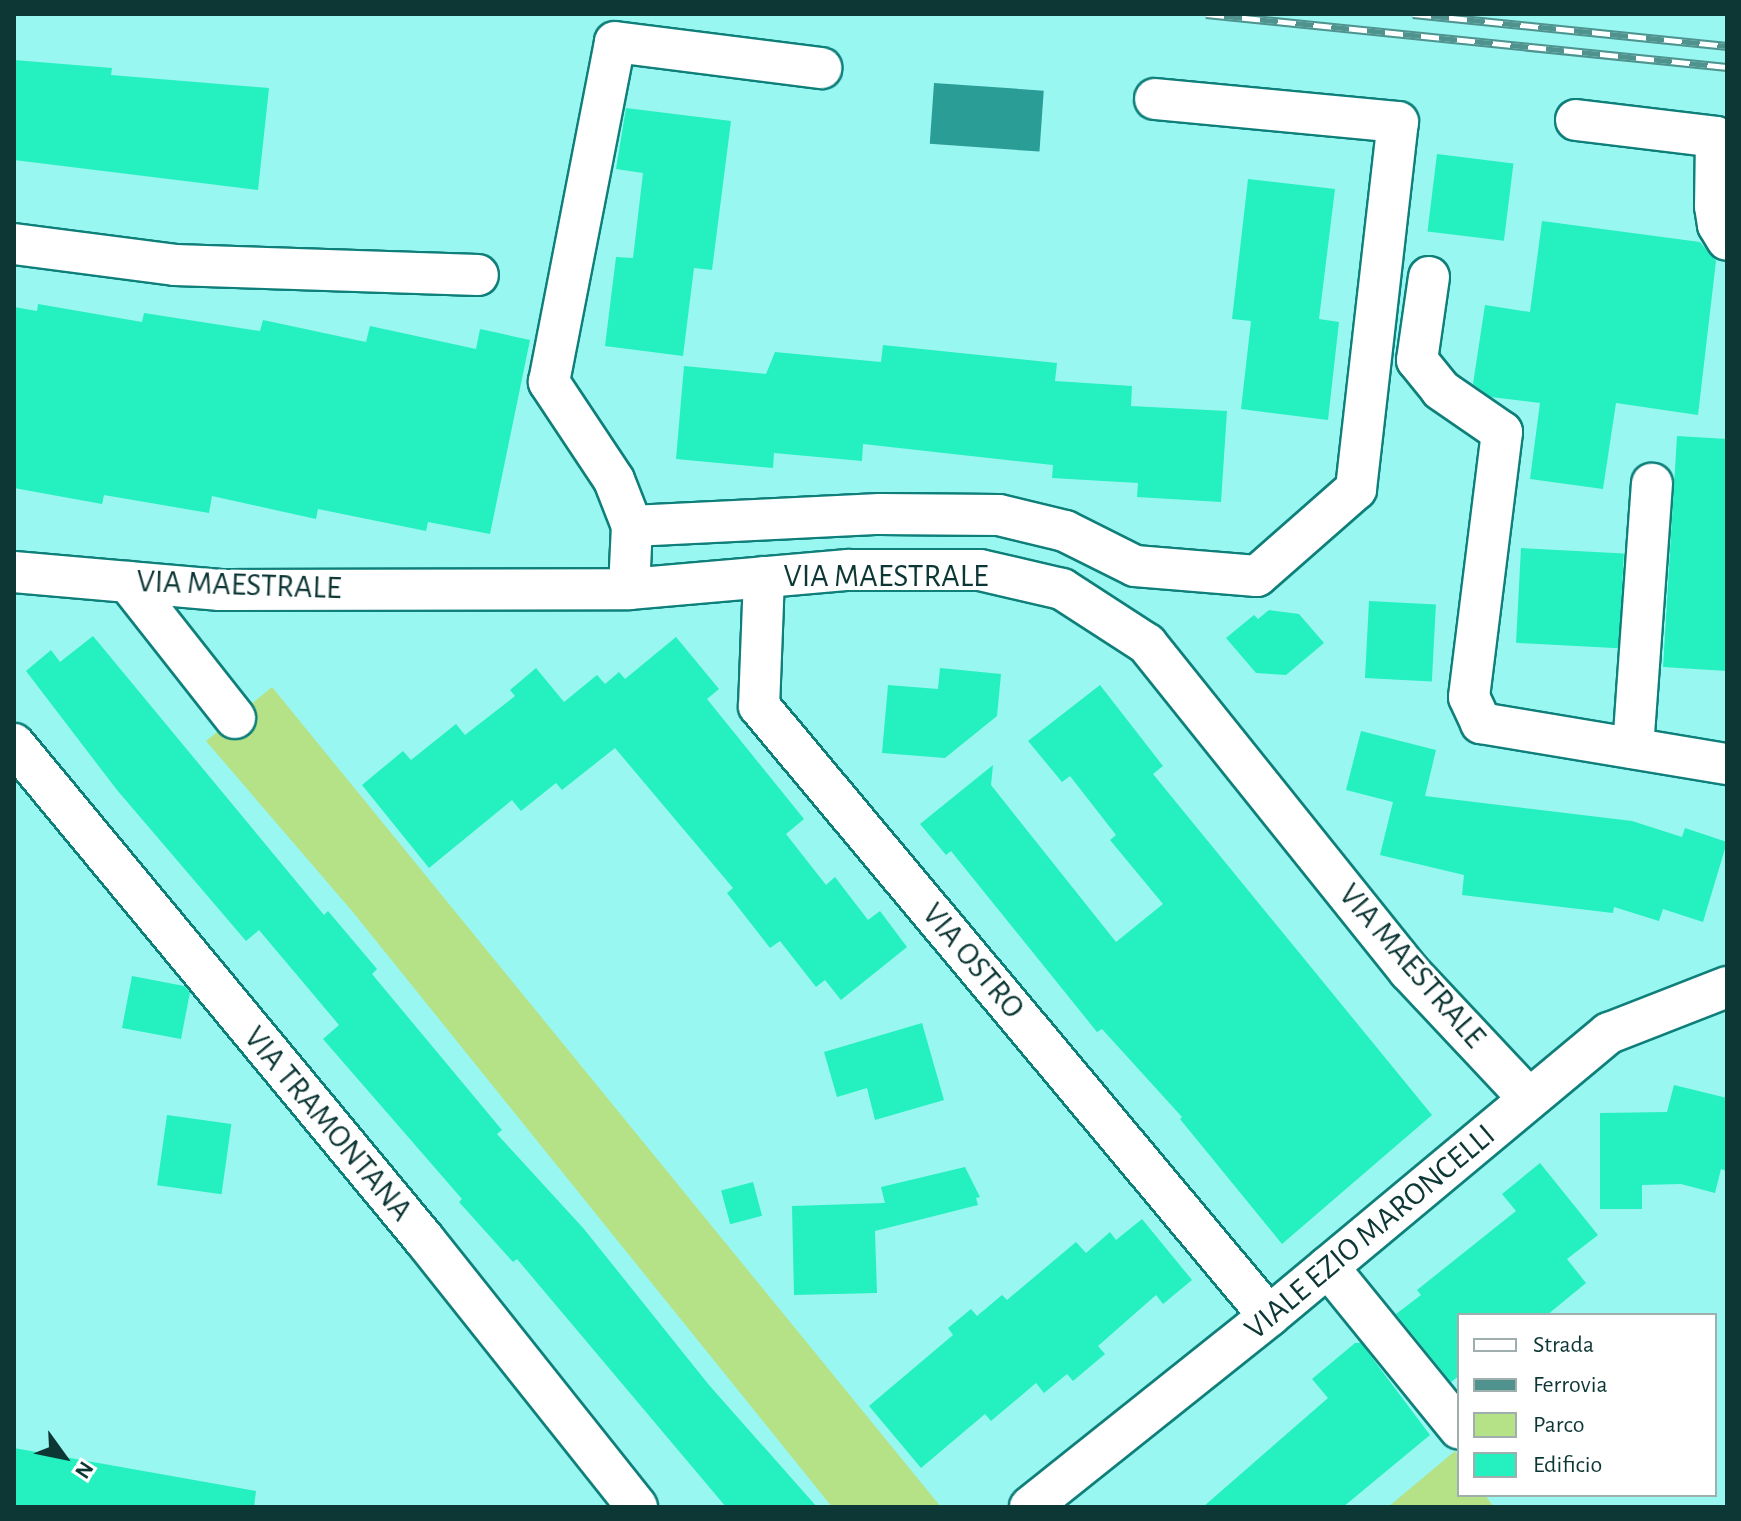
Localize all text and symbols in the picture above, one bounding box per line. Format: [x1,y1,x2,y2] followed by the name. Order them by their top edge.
[784,557,988,595] street label: VIA MAESTRALE
[136,562,342,608] street label: VIA MAESTRALE
[1330,876,1494,1056] street label: VIA MAESTRALE
[914,896,1032,1026] street label: VIA OSTRO
[235,1019,421,1229] street label: VIA TRAMONTANA
[1237,1116,1503,1348] street label: VIALE EZIO MARONCELLI
[1457,1313,1717,1497] legend
[1533,1333,1594,1357] text: Strada
[1533,1373,1608,1397] text: Ferrovia
[1533,1413,1584,1437] text: Parco
[24,1417,104,1497] north arrow
[1533,1453,1602,1477] text: Edificio
[71,1458,98,1482] text: N

